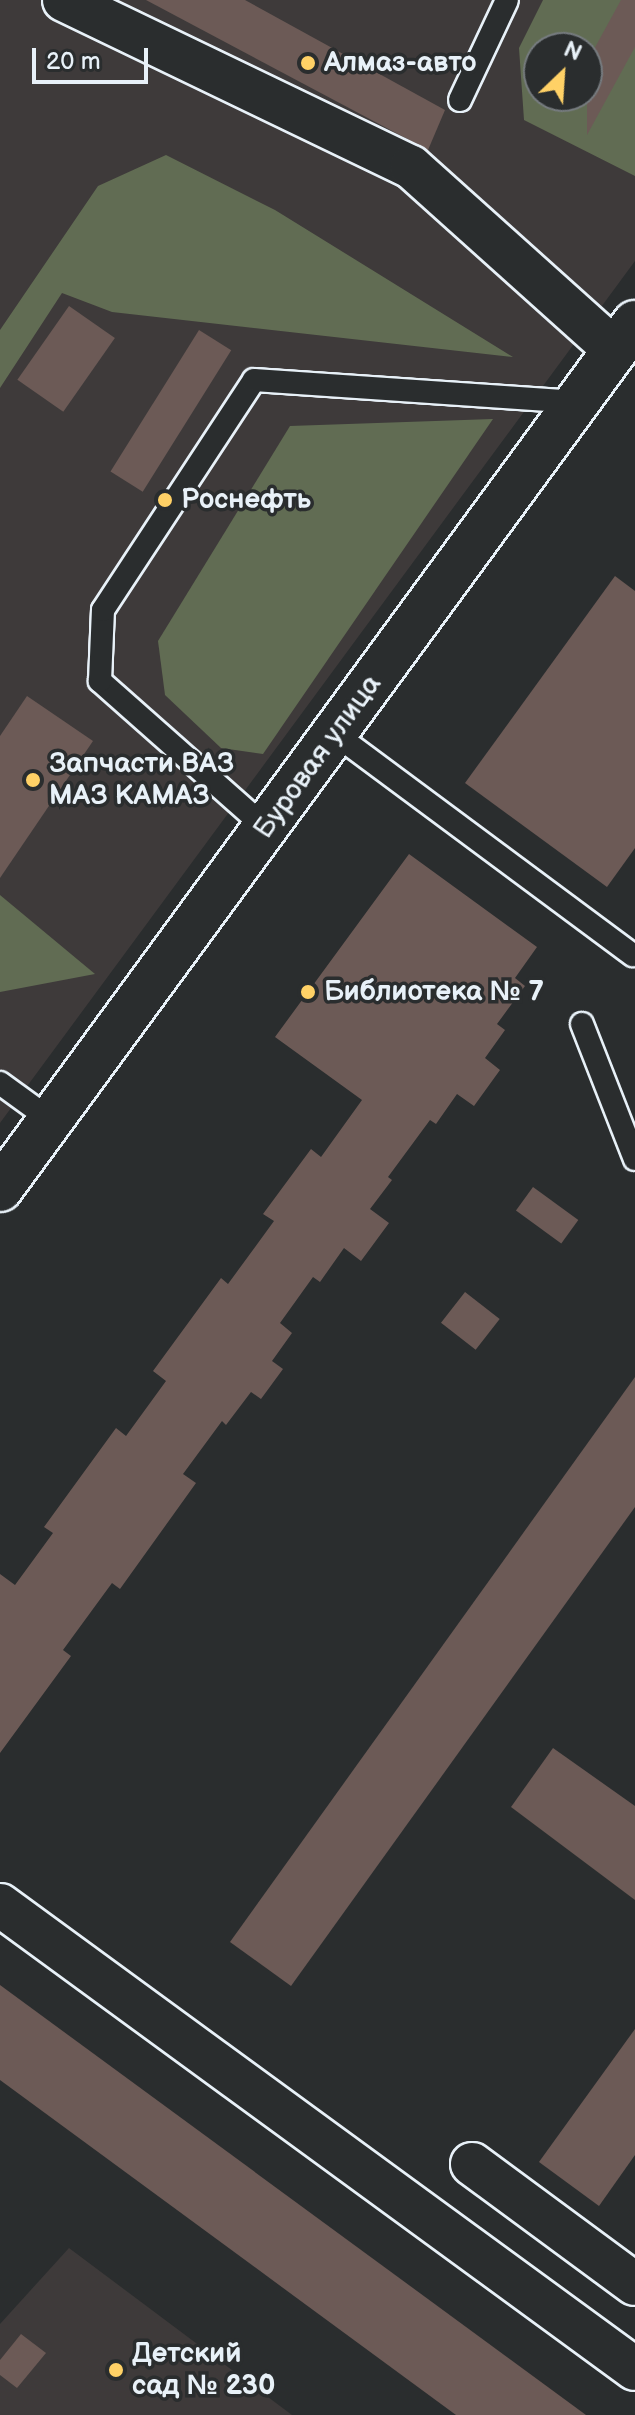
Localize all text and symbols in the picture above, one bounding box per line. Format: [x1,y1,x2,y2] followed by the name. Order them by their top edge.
[36,32,152,82] scale bar
[523,32,603,112] north arrow
[559,36,586,67] text: N
[324,46,477,80] place label: Алмаз-авто
[46,47,101,76] text: 20 m
[299,54,317,72] marker: Алмаз-авто
[181,483,311,517] place label: Роснефть
[156,491,174,509] marker: Роснефть
[247,668,389,846] street label: Буровая улица
[49,747,234,813] place label: Запчасти ВАЗ МАЗ КАМАЗ
[24,771,42,789] marker: Запчасти ВАЗ МАЗ КАМАЗ
[324,975,544,1009] place label: Библиотека № 7
[299,983,317,1001] marker: Библиотека № 7
[132,2337,275,2403] place label: Детский сад № 230
[107,2361,125,2379] marker: Детский сад № 230

